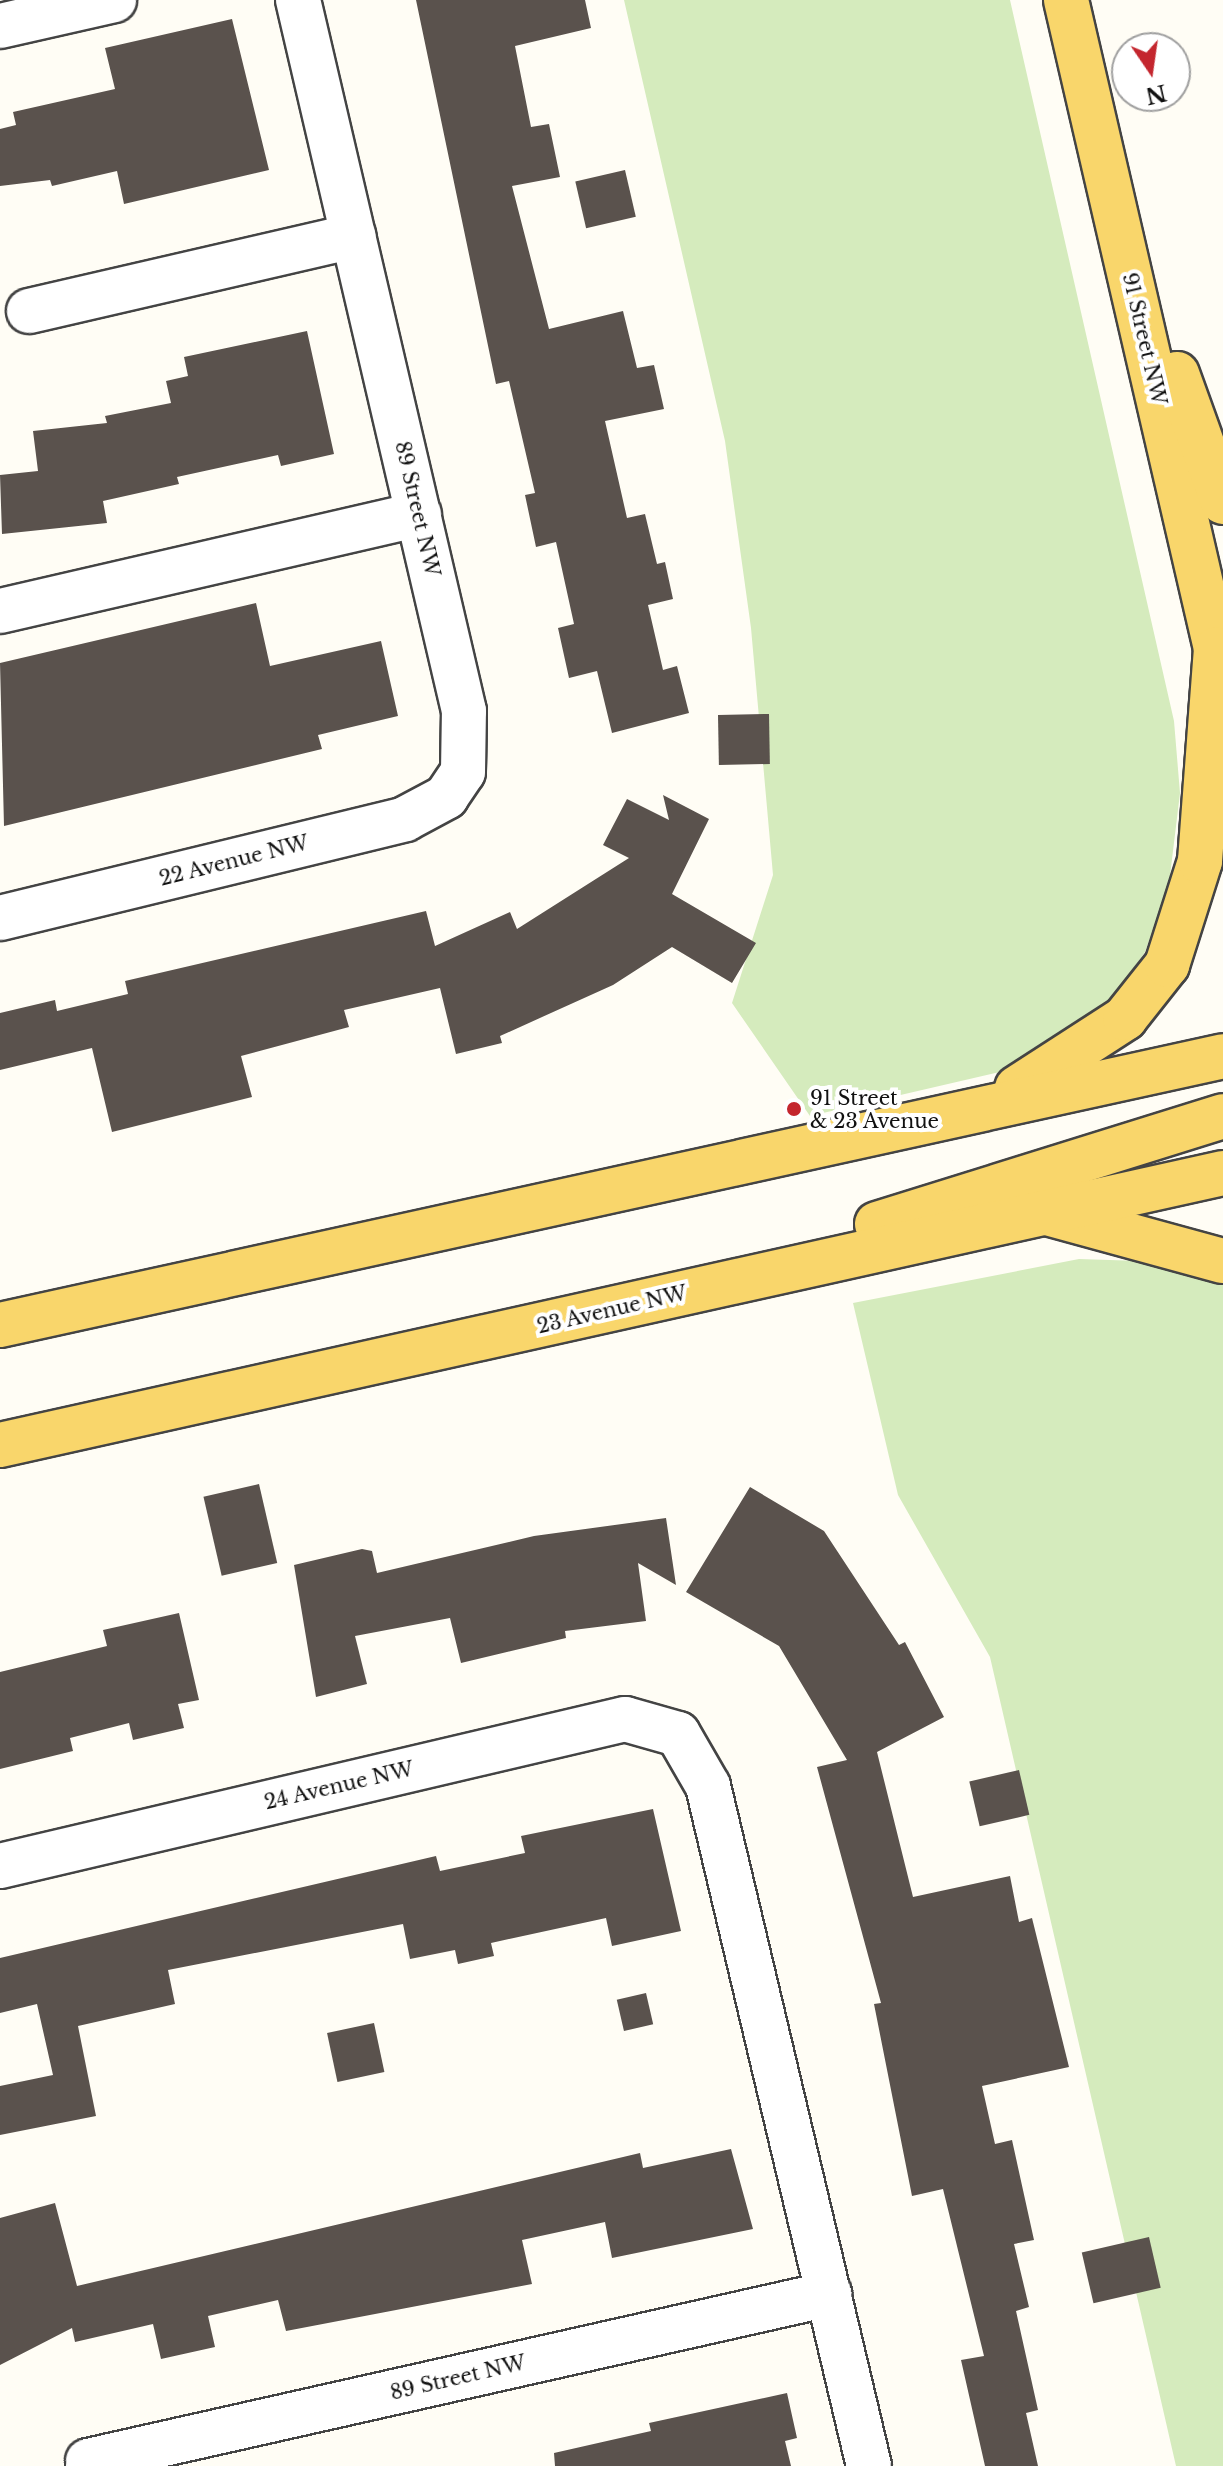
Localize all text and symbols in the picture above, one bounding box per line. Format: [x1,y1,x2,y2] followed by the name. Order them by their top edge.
[1111,32,1191,112] north arrow
[1143,78,1169,109] text: N
[1117,271,1171,407] street label: 91 Street NW
[390,439,444,579] street label: 89 Street NW
[156,831,312,891] street label: 22 Avenue NW
[810,1086,940,1133] place label: 91 Street & 23 Avenue
[785,1100,803,1118] marker: 91 Street & 23 Avenue
[534,1281,690,1339] street label: 23 Avenue NW
[262,1757,416,1815] street label: 24 Avenue NW
[388,2351,528,2405] street label: 89 Street NW

